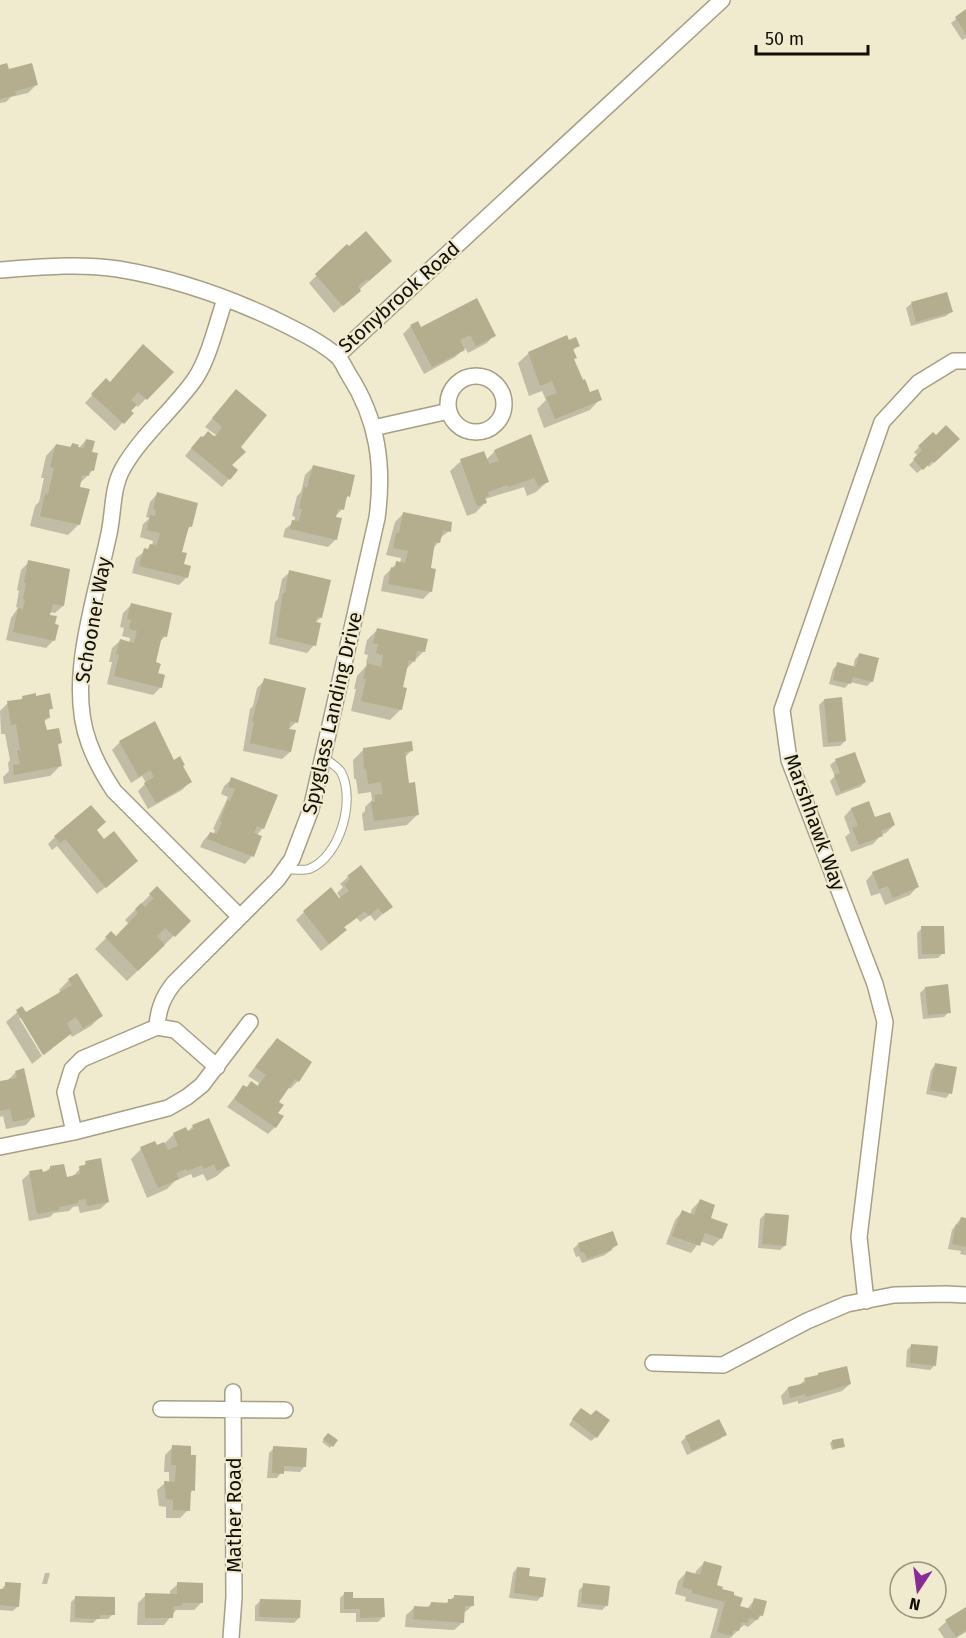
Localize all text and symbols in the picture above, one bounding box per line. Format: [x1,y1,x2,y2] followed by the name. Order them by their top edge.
[756,18,868,56] scale bar
[765,28,804,50] text: 50 m
[333,236,465,358] street label: Stonybrook Road
[70,555,116,685] street label: Schooner Way
[297,609,367,817] street label: Spyglass Landing Drive
[779,750,851,894] street label: Marshhawk Way
[222,1457,246,1573] street label: Mather Road
[888,1560,948,1620] north arrow
[907,1594,922,1615] text: N

